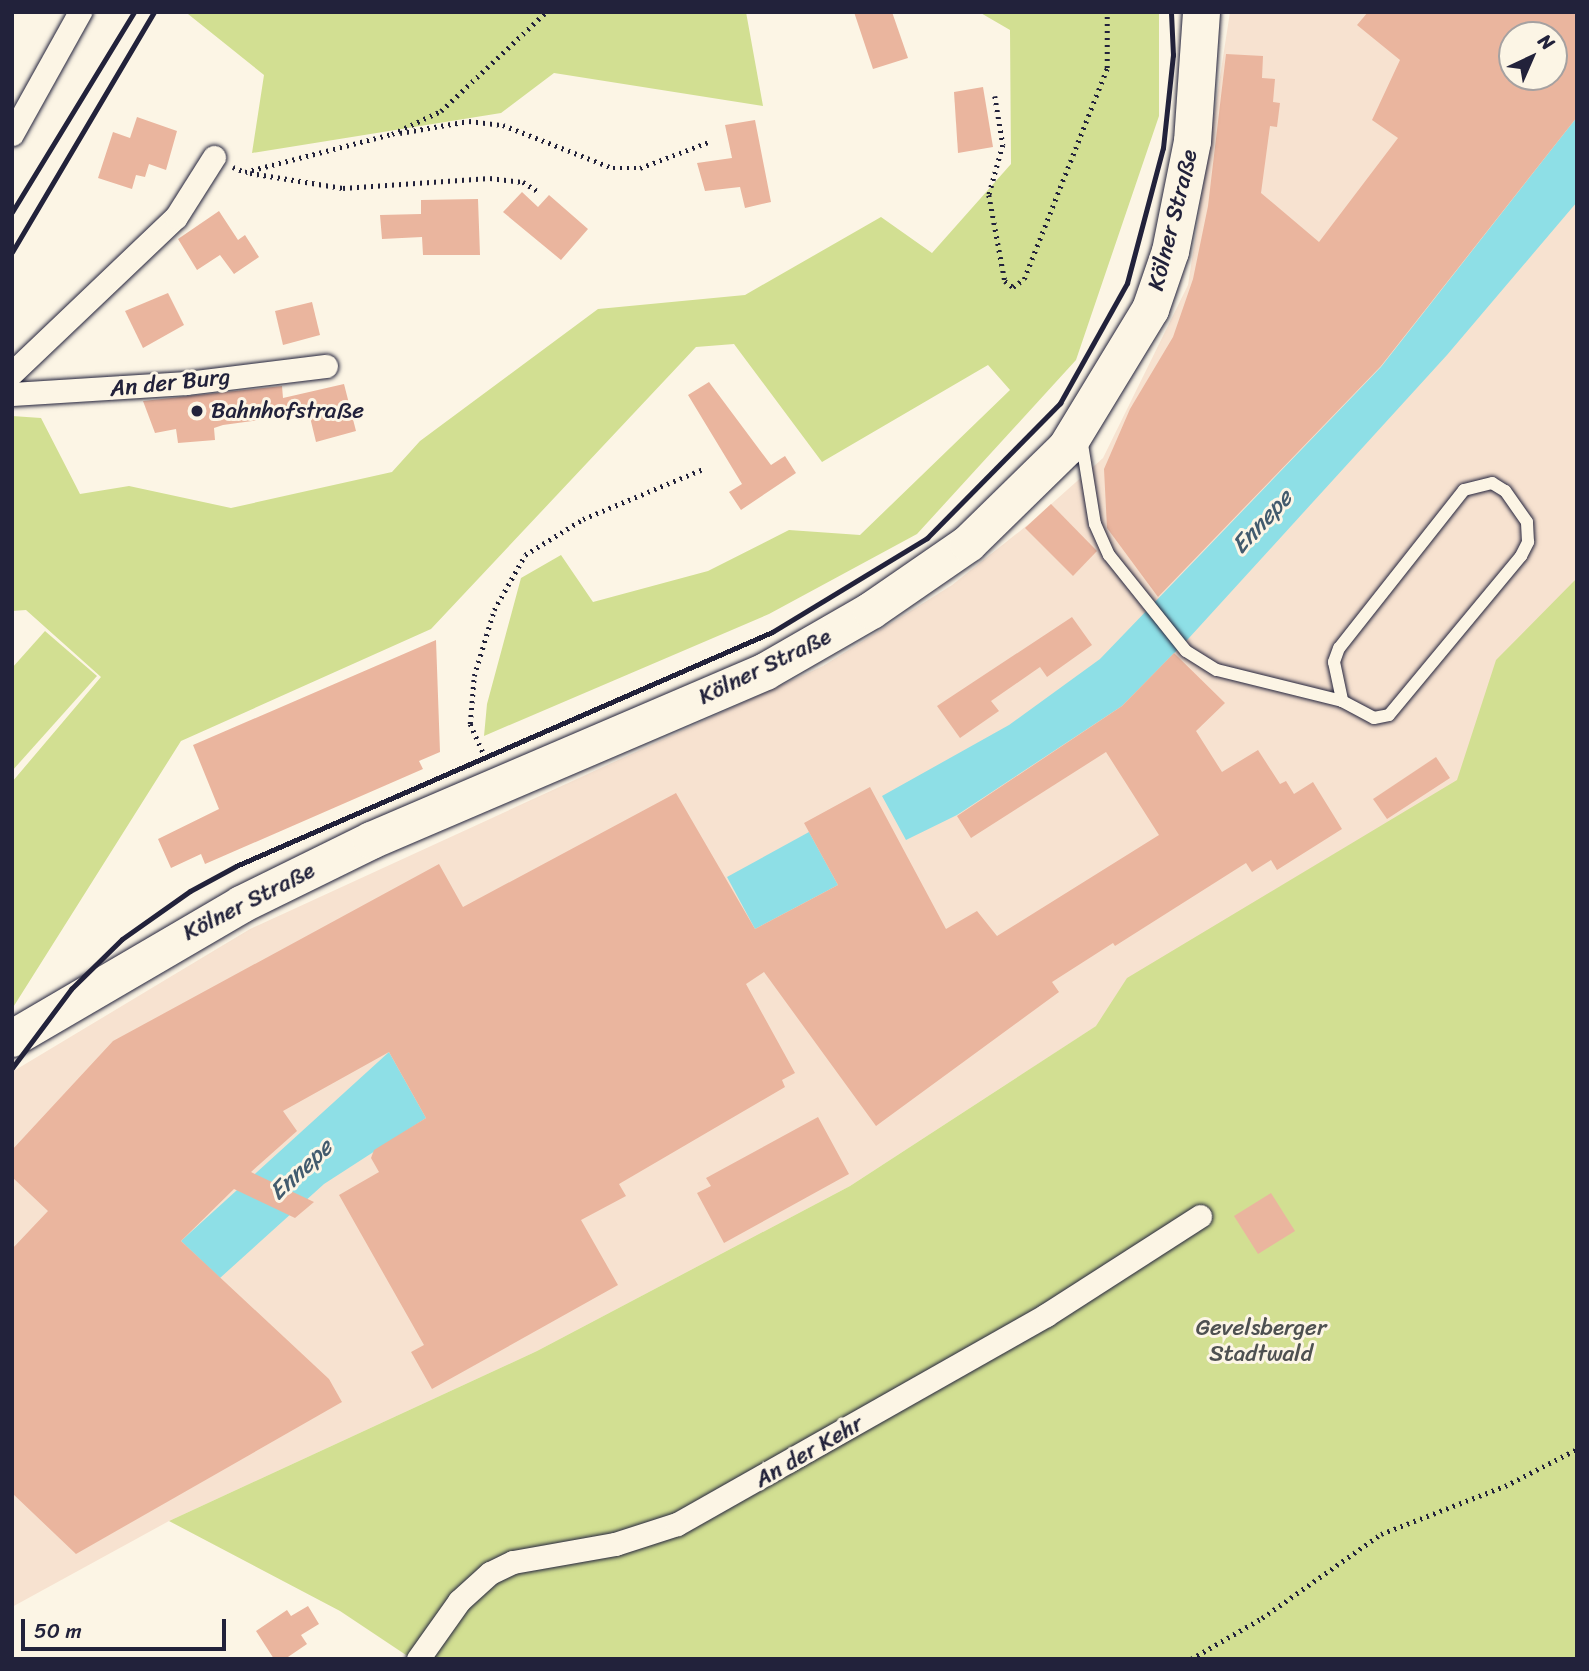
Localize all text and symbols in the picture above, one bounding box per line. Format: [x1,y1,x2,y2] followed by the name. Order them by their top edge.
[1498,21,1568,91] north arrow
[1530,26,1563,58] text: N
[1142,146,1204,294] street label: Kölner Straße
[109,363,231,403] street label: An der Burg
[211,397,364,425] place label: Bahnhofstraße
[189,403,205,419] marker: Bahnhofstraße
[1225,484,1299,560] water label: Ennepe
[694,623,836,711] street label: Kölner Straße
[178,857,320,947] street label: Kölner Straße
[263,1133,339,1207] water label: Ennepe
[1196,1314,1326,1368] park label: Gevelsberger Stadtwald
[750,1410,868,1494] street label: An der Kehr
[24,1604,229,1648] scale bar
[34,1612,82,1650] text: 50 m

